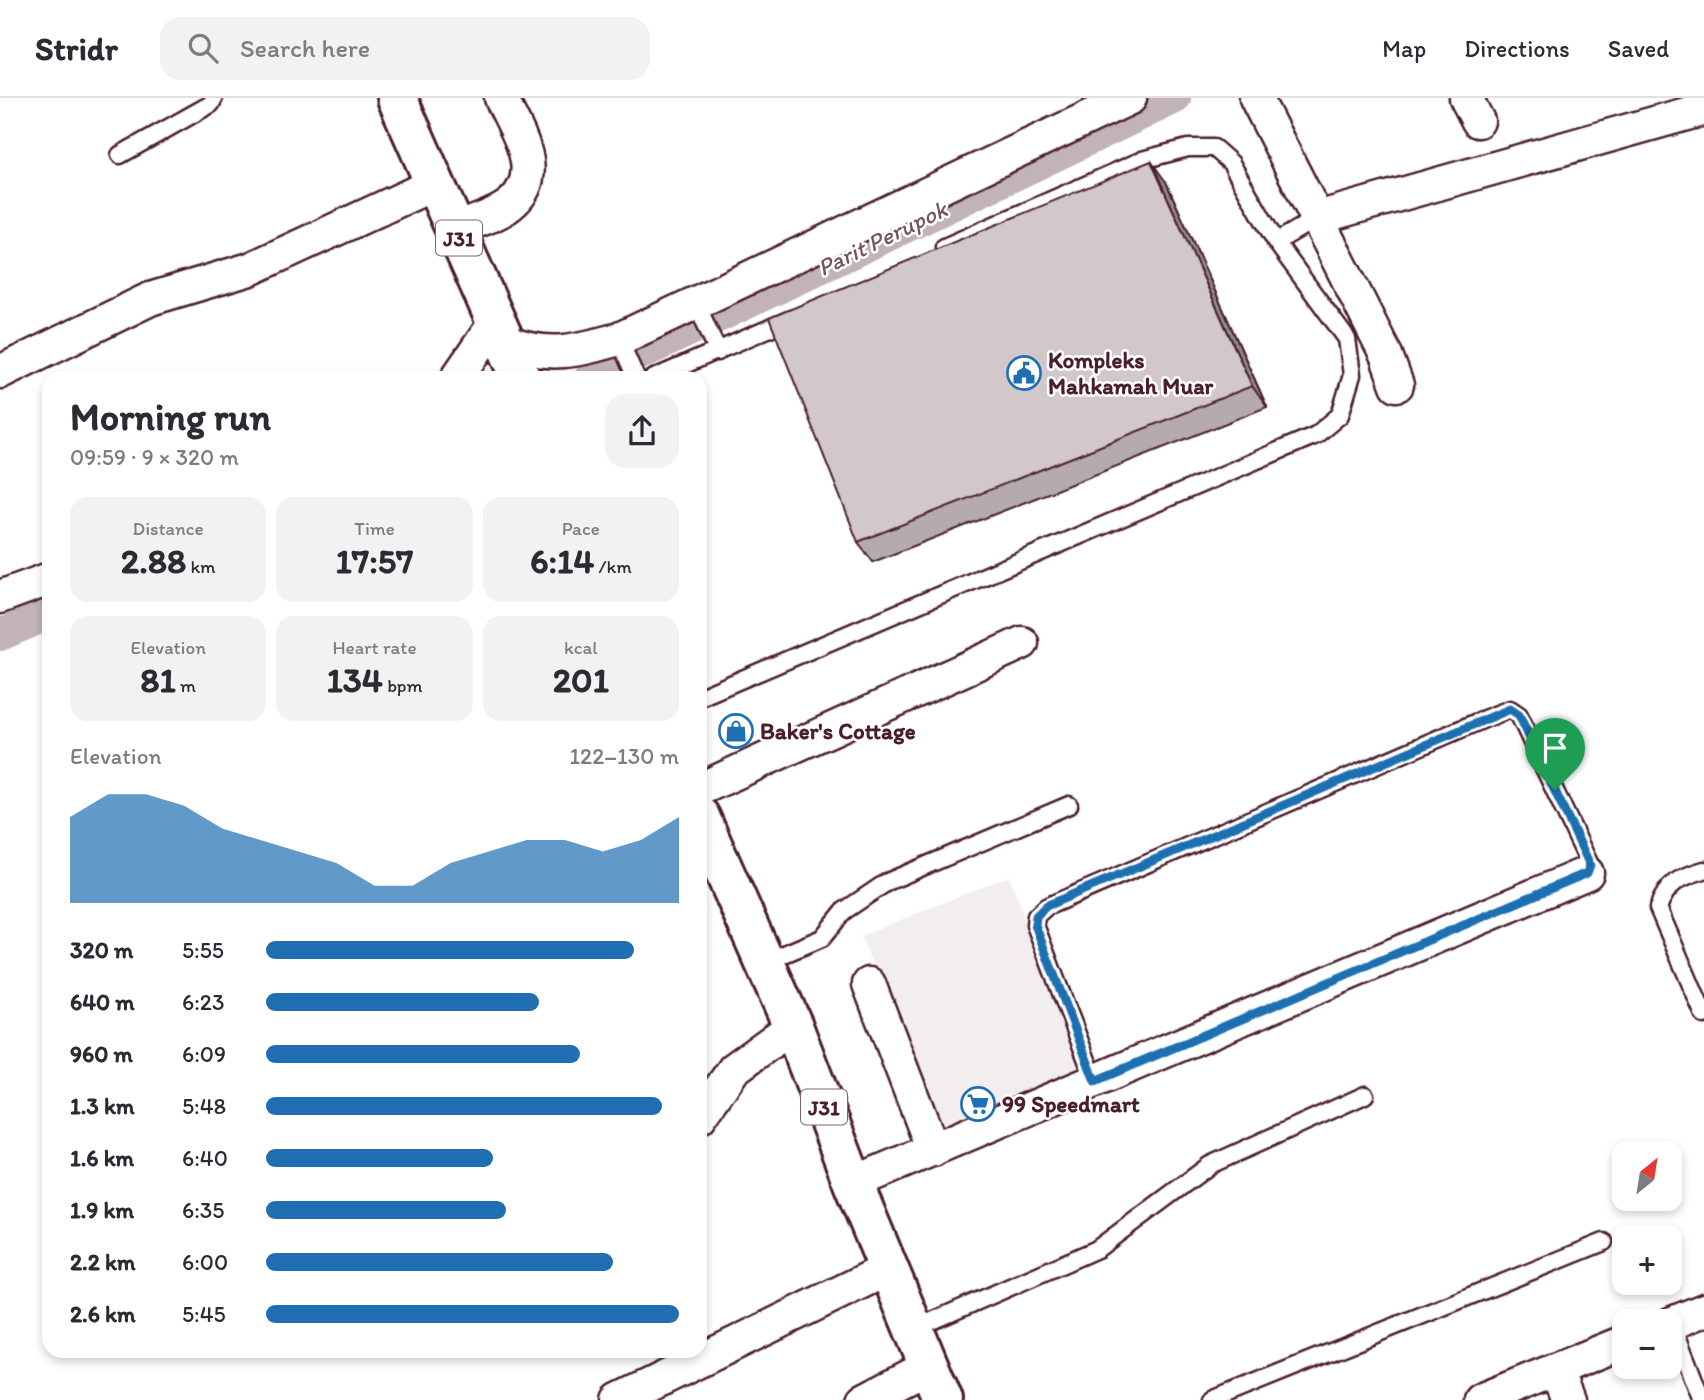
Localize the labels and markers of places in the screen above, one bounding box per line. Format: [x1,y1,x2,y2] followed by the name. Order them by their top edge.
[1048,346,1213,400] place label: Kompleks Mahkamah Muar
[1005,354,1043,392] public building icon: Kompleks Mahkamah Muar
[717,712,755,750] shop icon: Baker's Cottage
[760,717,916,745] place label: Baker's Cottage
[1525,718,1585,790] pin
[959,1085,997,1123] supermarket icon: 99 Speedmart
[1002,1090,1140,1118] place label: 99 Speedmart

